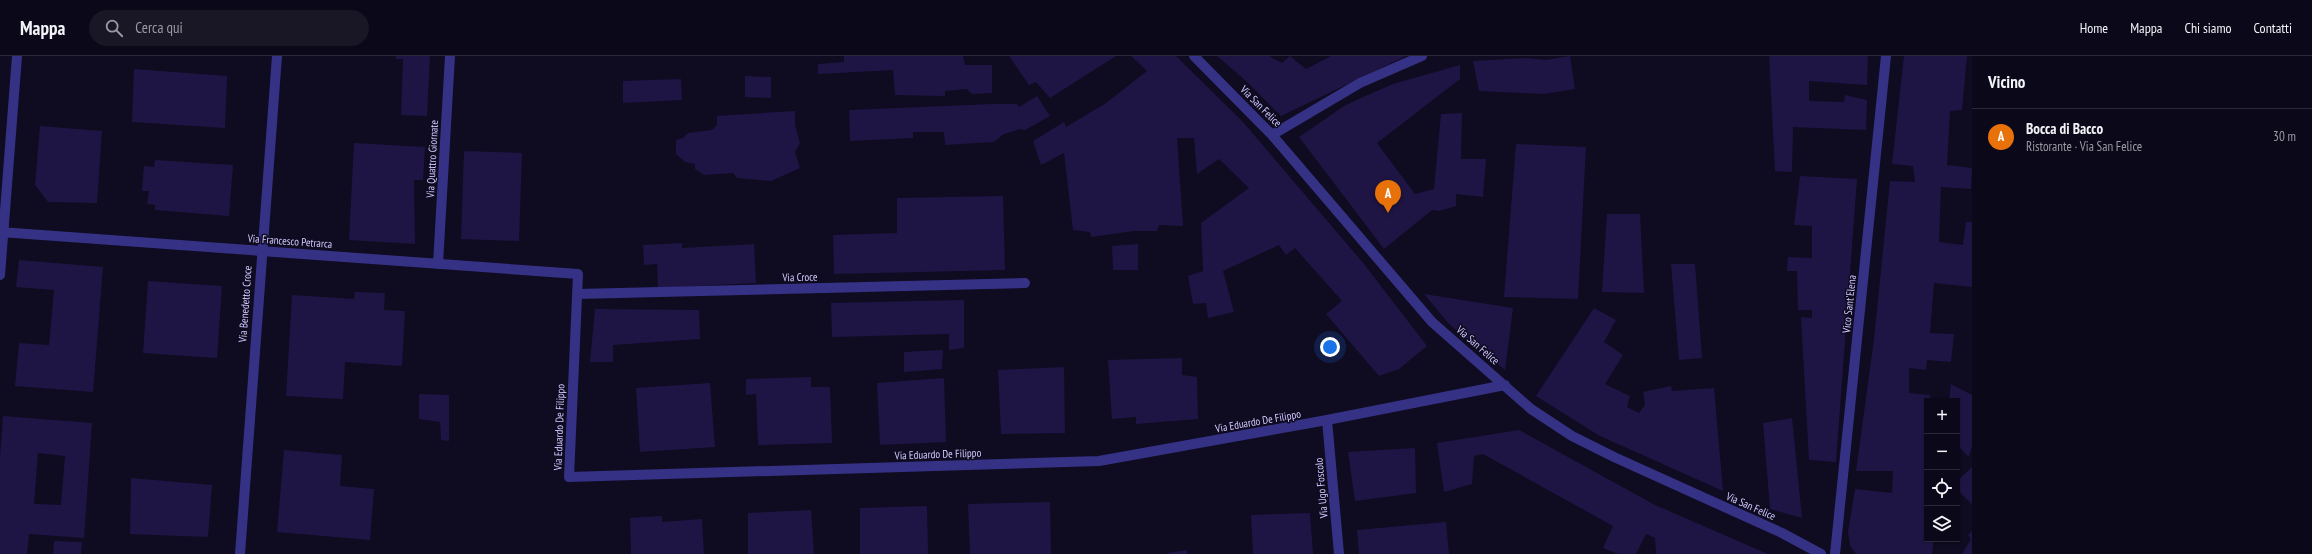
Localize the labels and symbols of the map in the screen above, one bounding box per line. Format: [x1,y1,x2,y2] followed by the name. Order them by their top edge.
[1237,82,1285,130] street label: Via San Felice
[423,119,441,199] street label: Via Quattro Giornate
[1375,180,1401,213] pin: A
[246,231,333,251] street label: Via Francesco Petrarca
[235,265,255,344] street label: Via Benedetto Croce
[781,270,818,284] street label: Via Croce
[1839,274,1859,335] street label: Vico Sant'Elena
[1453,322,1503,368] street label: Via San Felice
[1320,337,1340,357] your location
[550,383,568,472] street label: Via Eduardo De Filippo
[1213,407,1302,436] street label: Via Eduardo De Filippo
[893,445,982,463] street label: Via Eduardo De Filippo
[1311,457,1331,520] street label: Via Ugo Foscolo
[1723,488,1778,523] street label: Via San Felice

